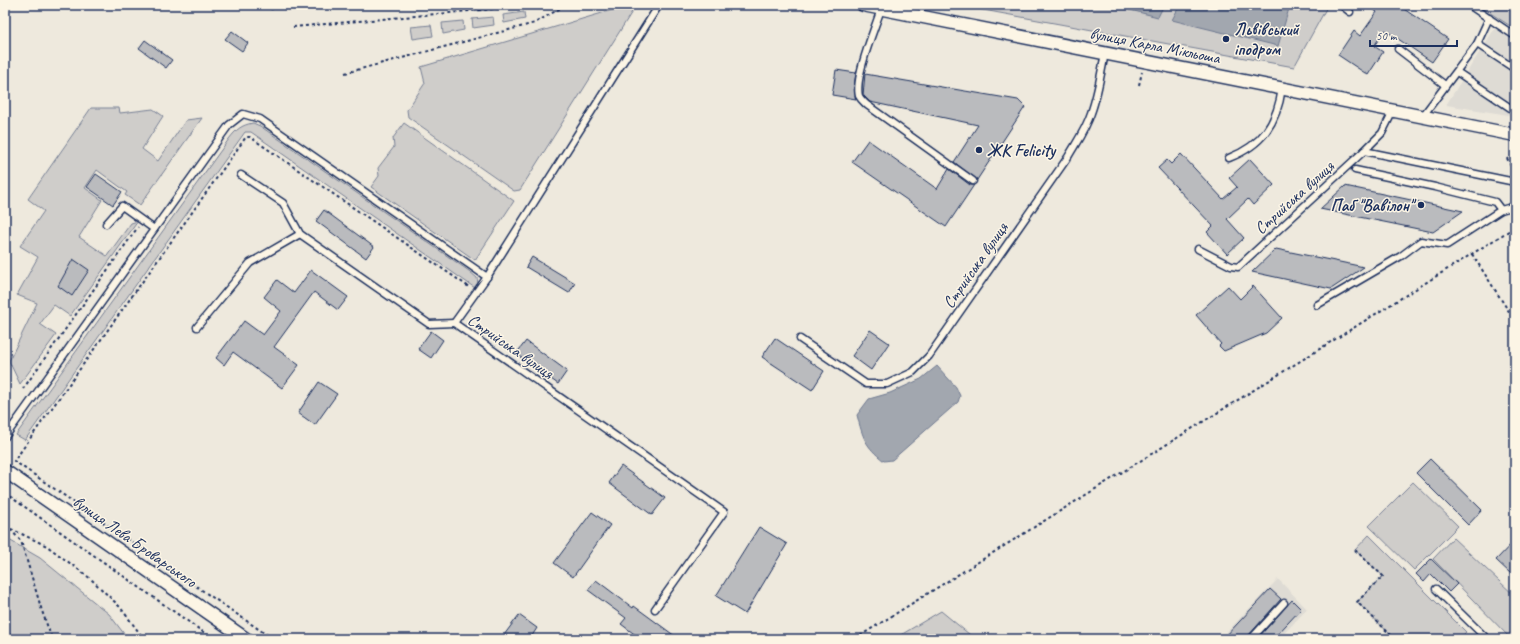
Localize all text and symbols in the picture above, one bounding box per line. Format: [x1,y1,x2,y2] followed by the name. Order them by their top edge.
[1234,19,1301,60] place label: Львівський іподром
[1370,22,1457,48] scale bar
[1088,23,1223,69] street label: вулиця Карла Мікльоша
[1376,28,1398,44] text: 50 m
[1221,34,1231,44] marker: Львівський іподром
[987,140,1057,161] place label: ЖК Felicity
[974,145,984,155] marker: ЖК Felicity
[1250,156,1339,239] street label: Стрийська вулиця
[1331,195,1417,216] place label: Паб "Вавілон"
[1416,200,1426,210] marker: Паб "Вавілон"
[938,218,1013,312] street label: Стрийська вулиця
[464,309,558,384] street label: Стрийська вулиця
[69,491,201,593] street label: вулиця Лева Броварського

